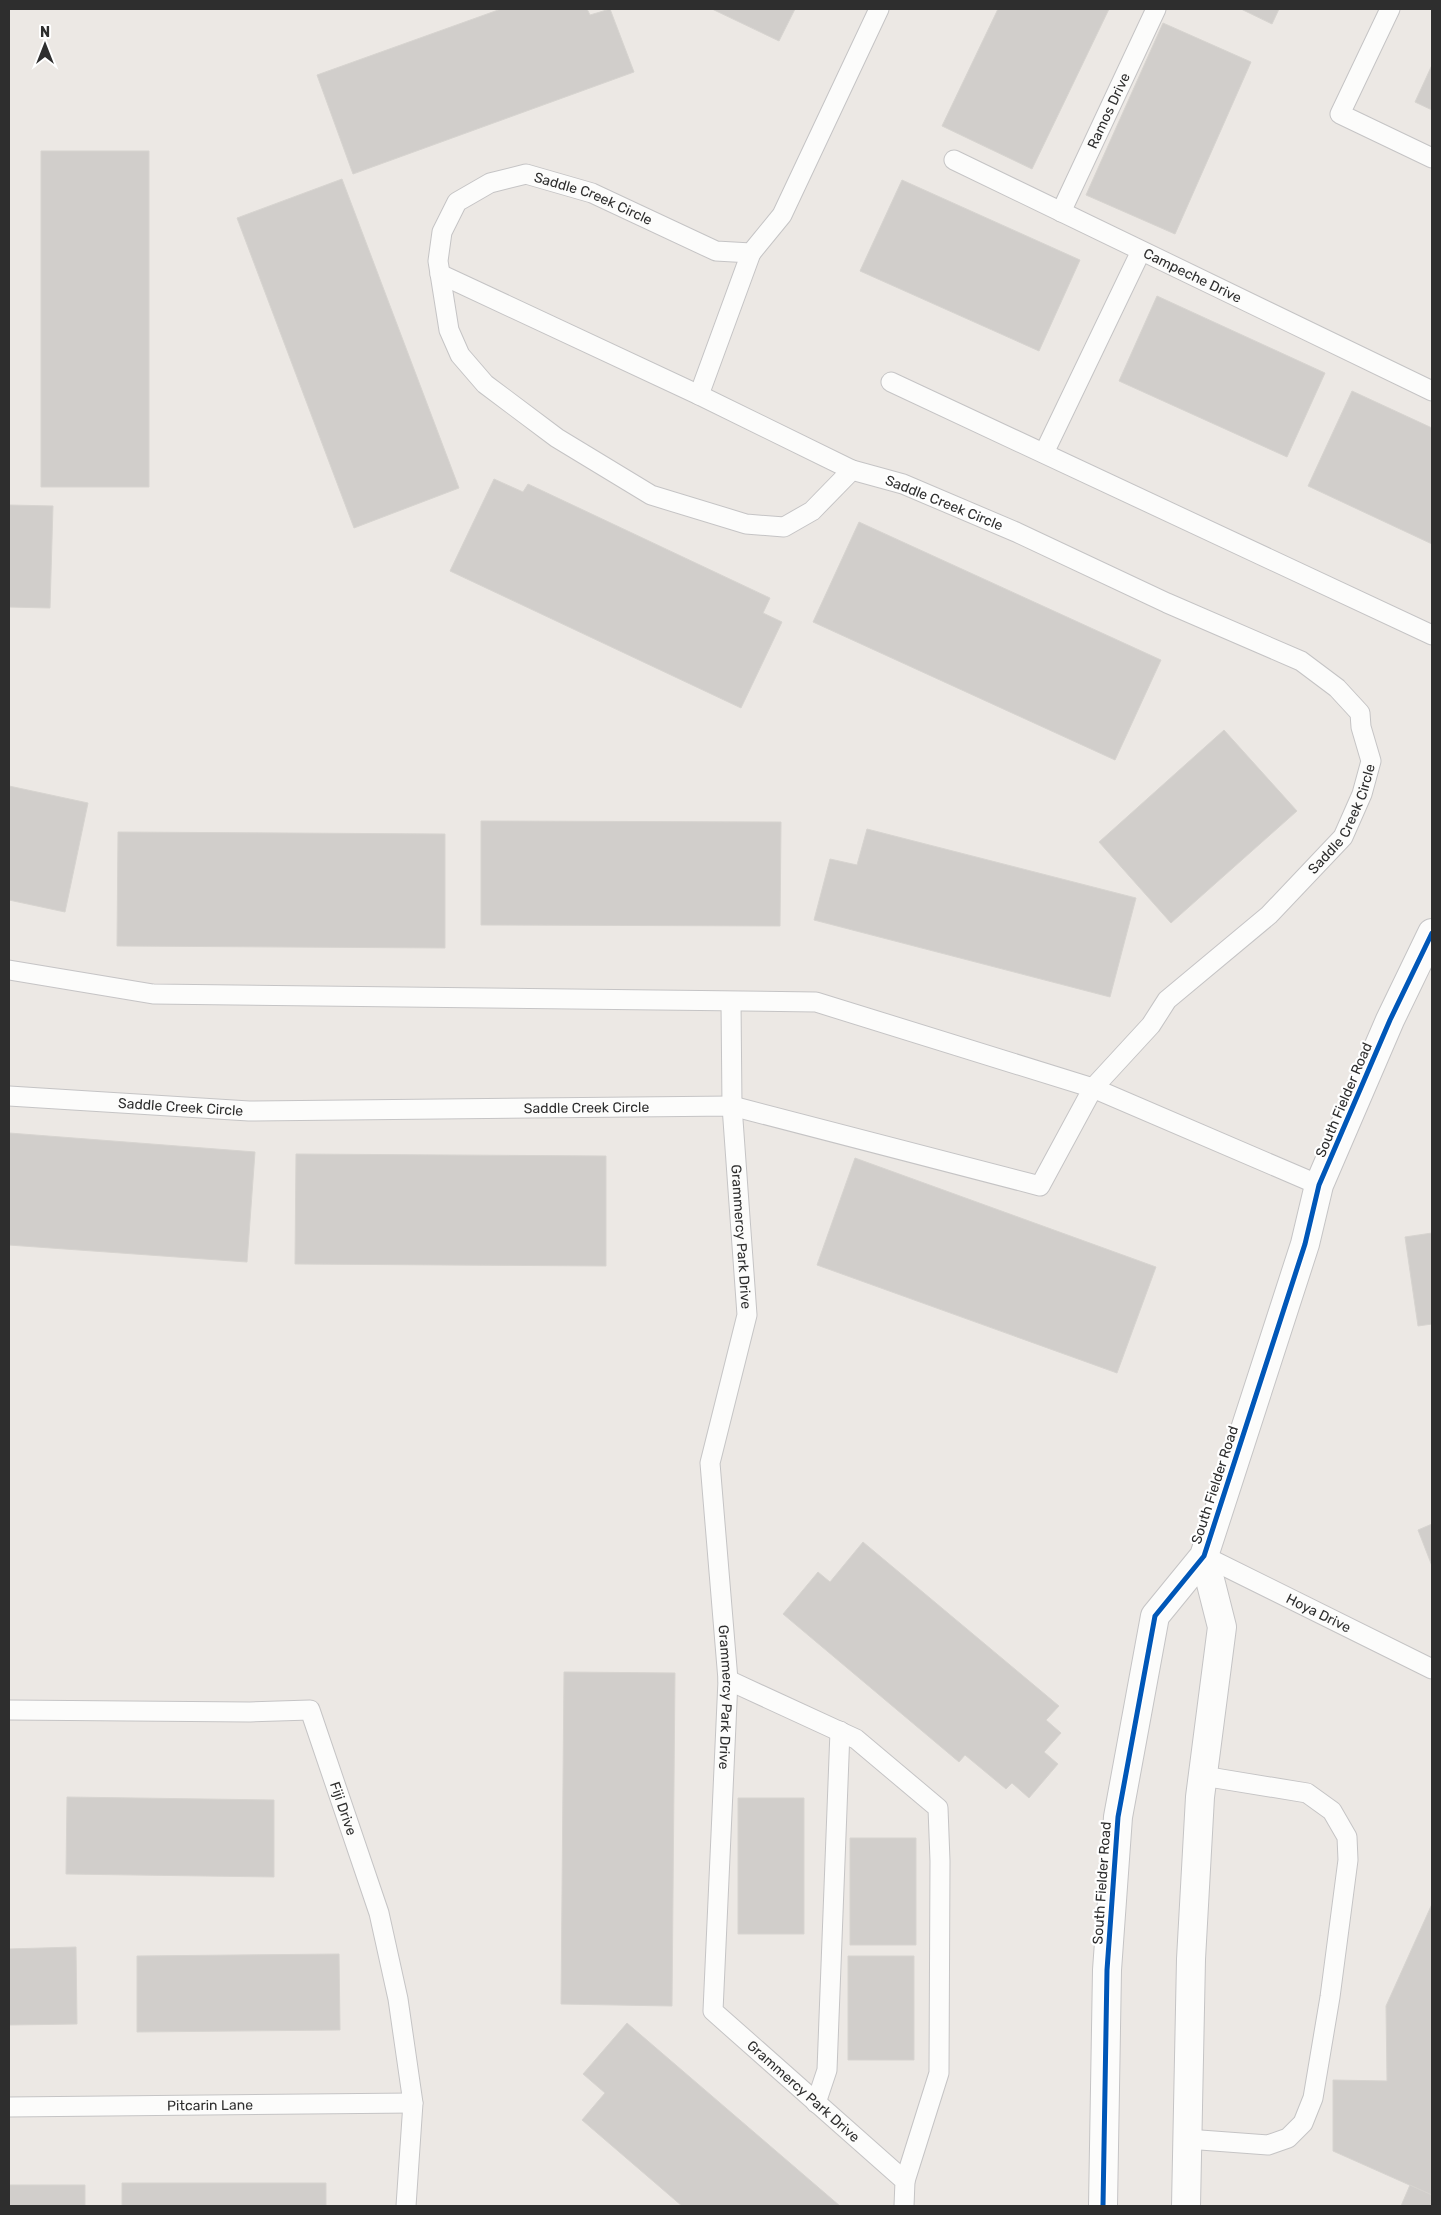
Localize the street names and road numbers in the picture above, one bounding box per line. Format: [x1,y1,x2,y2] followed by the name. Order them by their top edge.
[1083,70,1134,151] street label: Ramos Drive
[532,168,655,229] street label: Saddle Creek Circle
[1141,244,1245,306] street label: Campeche Drive
[883,472,1005,534] street label: Saddle Creek Circle
[1304,762,1378,877] street label: Saddle Creek Circle
[1312,1040,1376,1160] street label: South Fielder Road
[118,1094,244,1119] street label: Saddle Creek Circle
[524,1098,649,1117] street label: Saddle Creek Circle
[728,1164,755,1310] street label: Grammercy Park Drive
[1188,1424,1242,1546] street label: South Fielder Road
[1283,1590,1354,1636] street label: Hoya Drive
[715,1624,736,1770] street label: Grammercy Park Drive
[326,1779,361,1838] street label: Fiji Drive
[1089,1821,1115,1945] street label: South Fielder Road
[744,2037,863,2146] street label: Grammercy Park Drive
[167,2096,253,2114] street label: Pitcarin Lane

